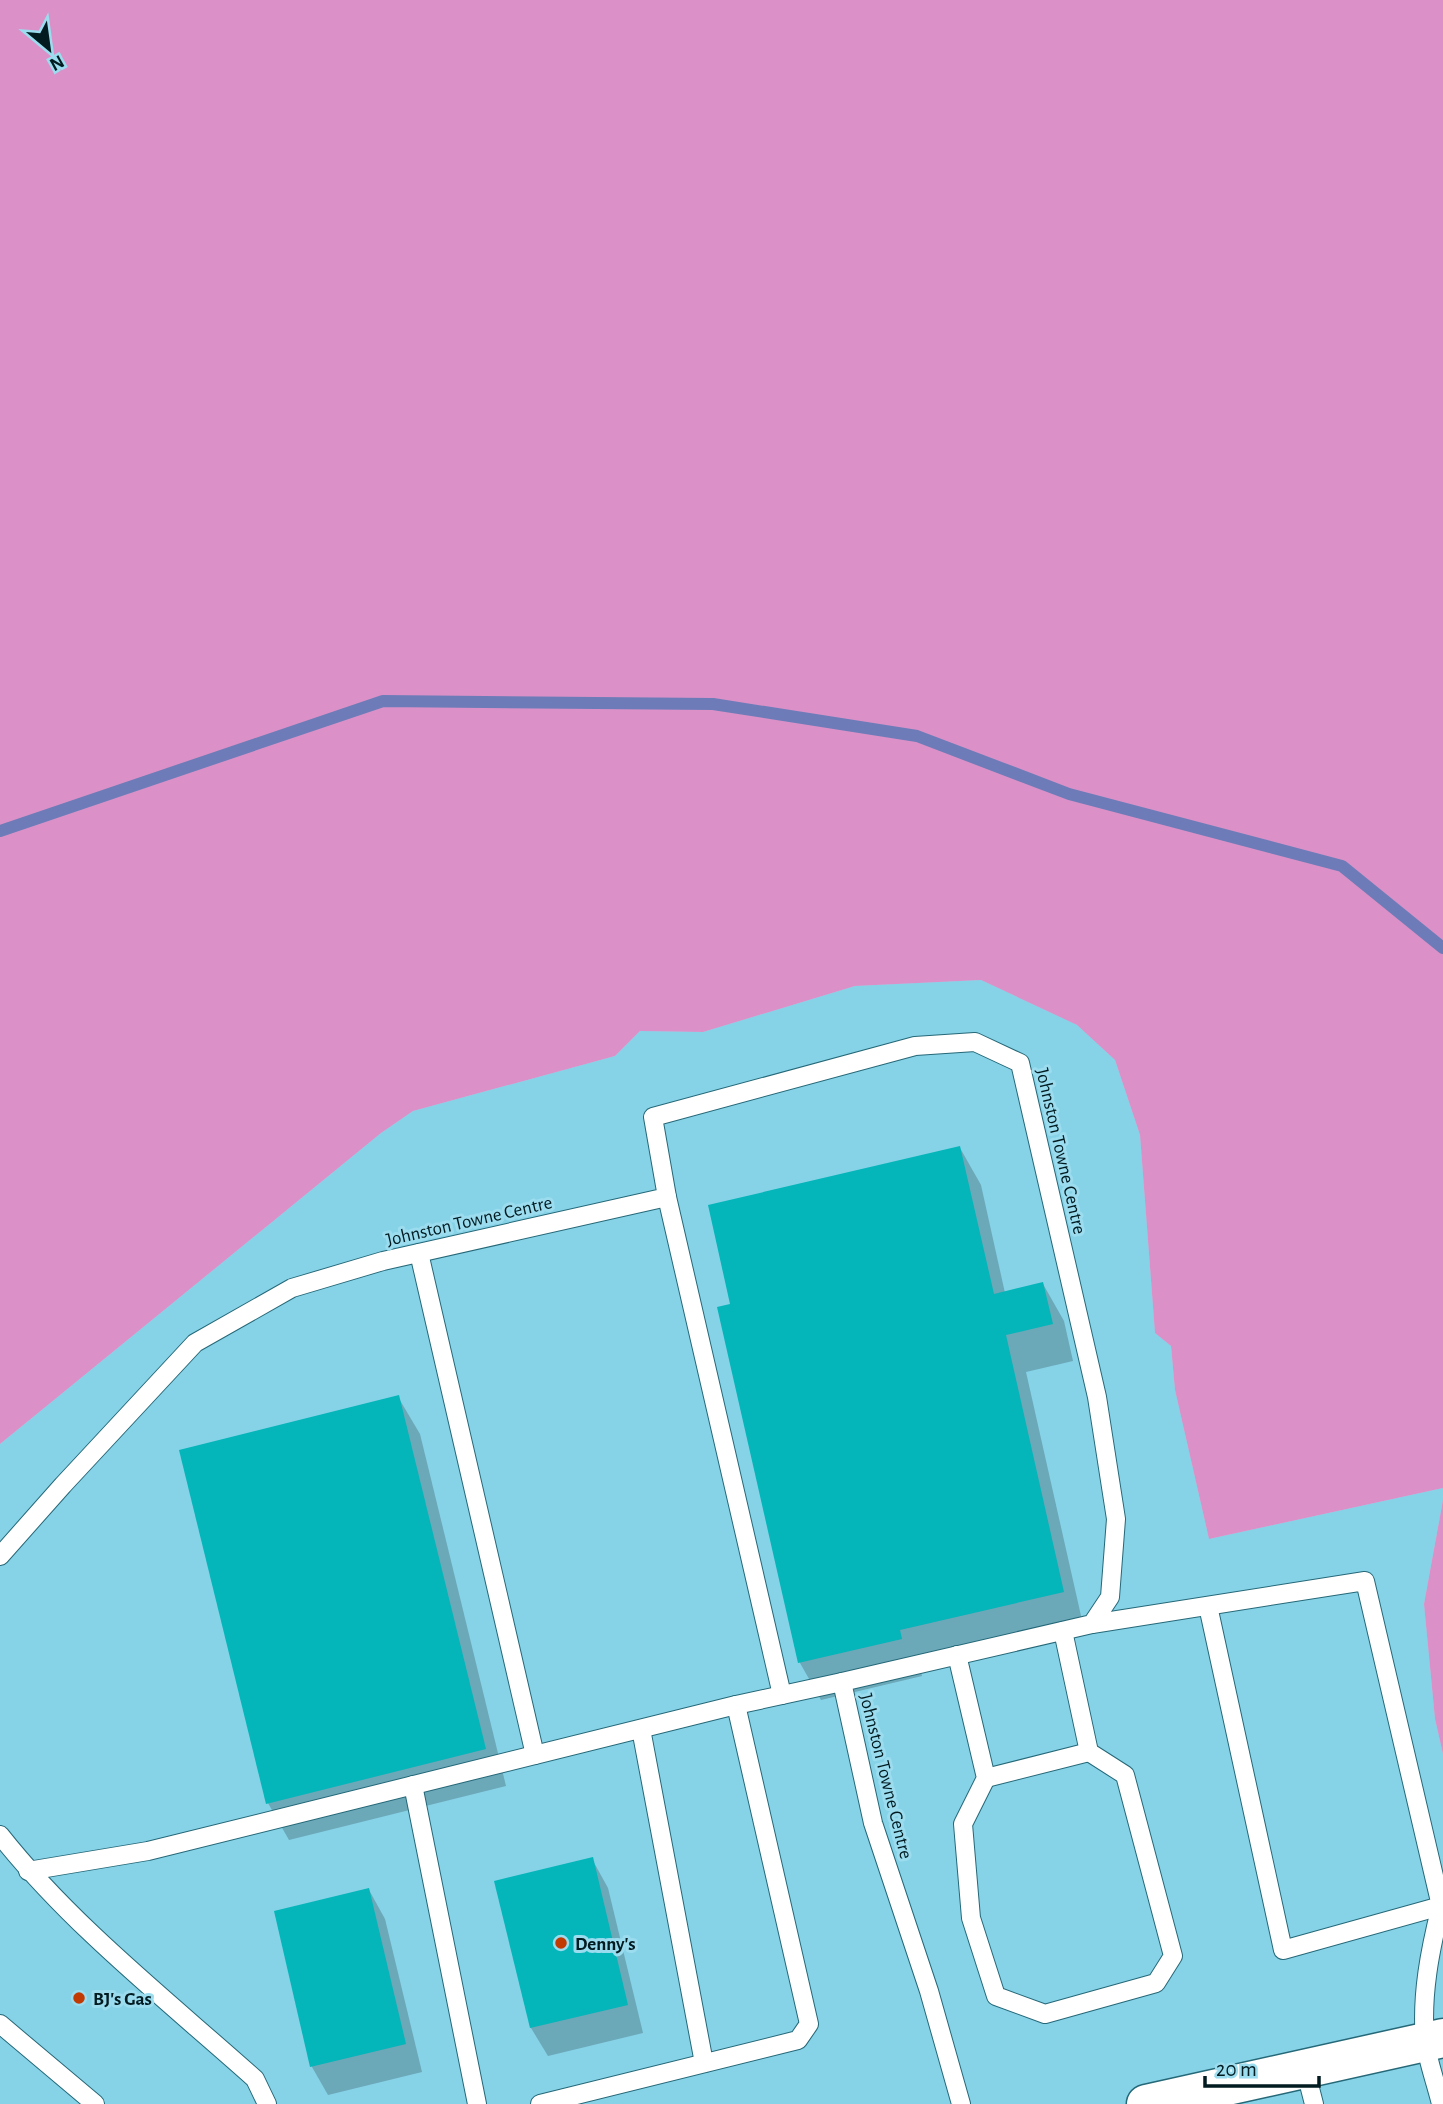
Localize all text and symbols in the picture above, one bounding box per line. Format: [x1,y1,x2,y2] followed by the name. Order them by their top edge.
[14,14,84,84] north arrow
[46,51,67,74] text: N
[1032,1066,1089,1236] street label: Johnston Towne Centre
[384,1193,554,1250] street label: Johnston Towne Centre
[856,1692,915,1861] street label: Johnston Towne Centre
[553,1935,569,1951] marker: Denny's
[575,1935,636,1954] place label: Denny's
[71,1990,87,2006] marker: BJ's Gas
[93,1990,152,2009] place label: BJ's Gas
[1205,2044,1319,2088] scale bar
[1216,2059,1257,2080] text: 20 m

